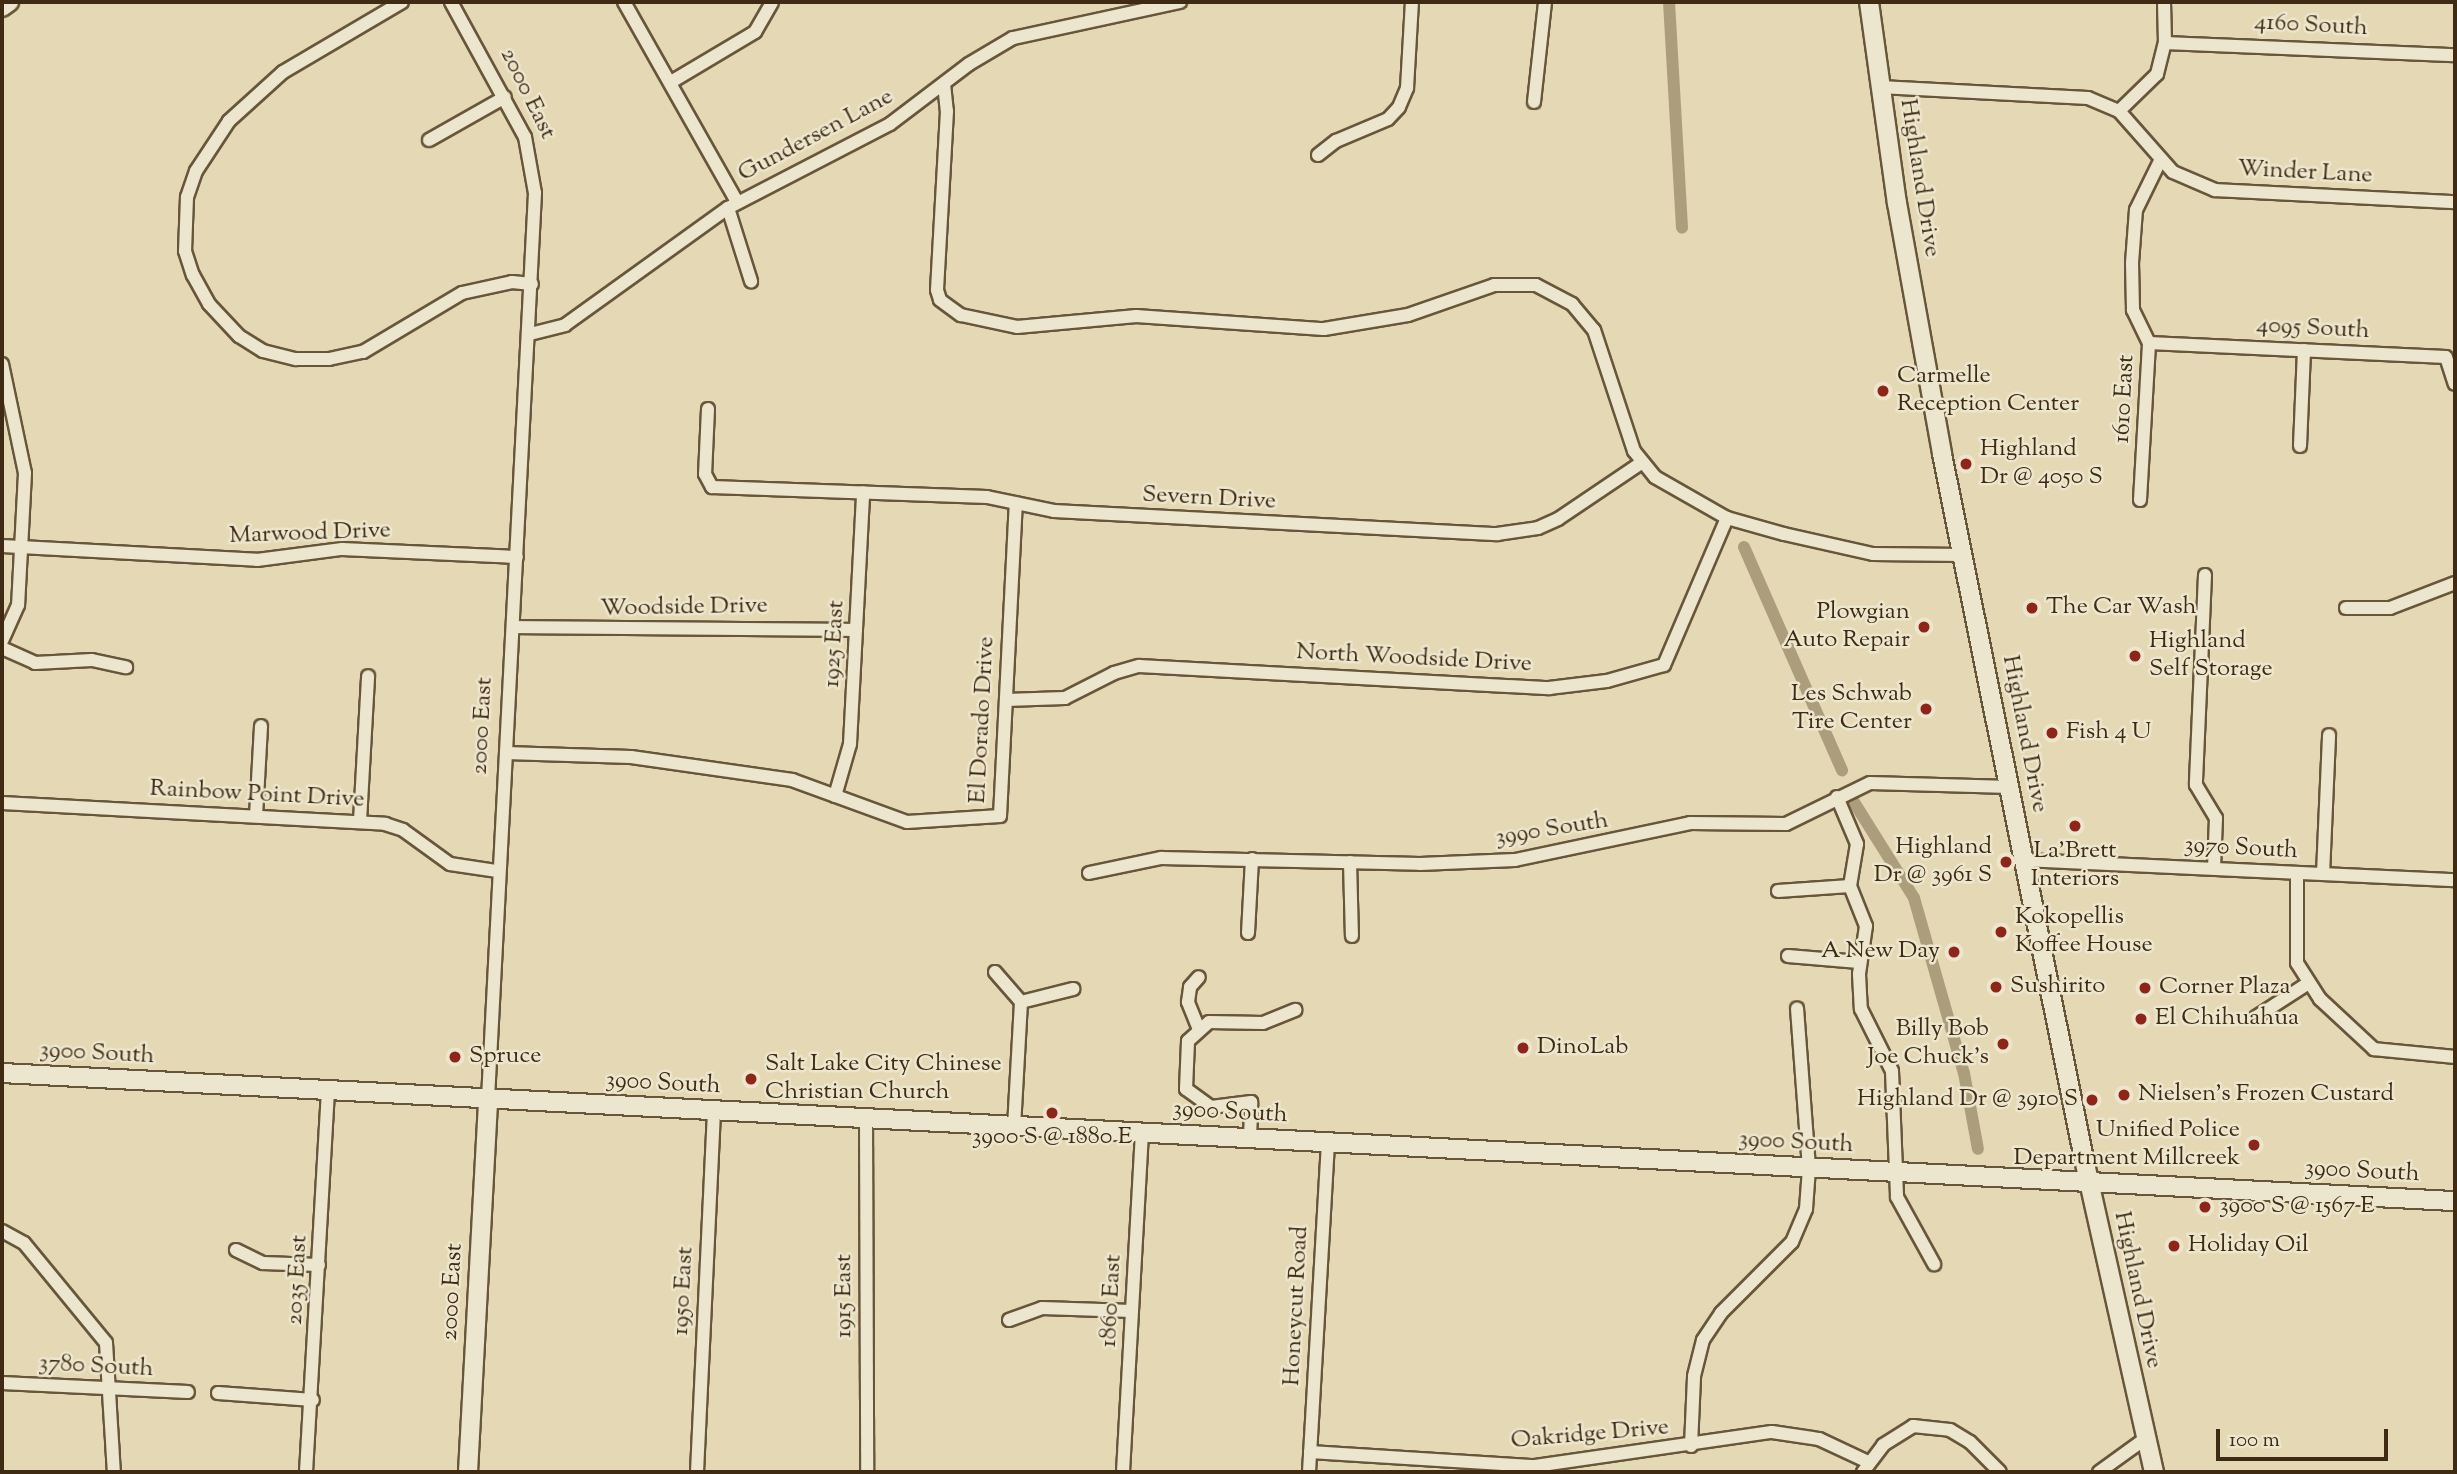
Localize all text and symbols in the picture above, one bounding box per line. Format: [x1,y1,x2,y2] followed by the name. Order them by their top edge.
[2254,9,2368,43] street label: 4160 South
[493,44,561,144] street label: 2000 East
[734,83,898,189] street label: Gundersen Lane
[1892,97,1946,259] street label: Highland Drive
[2237,155,2373,191] street label: Winder Lane
[2256,312,2370,346] street label: 4095 South
[2108,354,2142,444] street label: 1610 East
[1897,363,2079,419] place label: Carmelle Reception Center
[1875,383,1891,399] marker: Carmelle Reception Center
[1980,436,2103,492] place label: Highland Dr @ 4050 S
[1958,456,1974,472] marker: Highland Dr @ 4050 S
[1141,481,1277,517] street label: Severn Drive
[229,517,391,551] street label: Marwood Drive
[600,592,768,624] street label: Woodside Drive
[2046,594,2197,622] place label: The Car Wash
[1783,599,1910,655] place label: Plowgian Auto Repair
[818,600,852,688] street label: 1925 East
[2024,600,2040,616] marker: The Car Wash
[1916,619,1932,635] marker: Plowgian Auto Repair
[2149,628,2273,684] place label: Highland Self Storage
[964,636,1002,804] street label: El Dorado Drive
[1295,638,1533,680] street label: North Woodside Drive
[2127,648,2143,664] marker: Highland Self Storage
[1995,653,2053,815] street label: Highland Drive
[466,676,500,776] street label: 2000 East
[1791,681,1912,737] place label: Les Schwab Tire Center
[1918,701,1934,717] marker: Les Schwab Tire Center
[2066,719,2151,747] place label: Fish 4 U
[2044,725,2060,741] marker: Fish 4 U
[149,775,365,815] street label: Rainbow Point Drive
[1493,807,1611,853] street label: 3990 South
[2067,818,2083,834] marker: La'Brett Interiors
[2183,832,2299,866] street label: 3970 South
[1874,834,1992,890] place label: Highland Dr @ 3961 S
[2031,838,2119,894] place label: La'Brett Interiors
[1998,854,2014,870] marker: Highland Dr @ 3961 S
[2015,904,2153,960] place label: Kokopellis Koffee House
[1993,924,2009,940] marker: Kokopellis Koffee House
[1821,938,1940,966] place label: A New Day
[1946,944,1962,960] marker: A New Day
[2010,973,2105,1001] place label: Sushirito
[2159,974,2290,1002] place label: Corner Plaza
[1988,979,2004,995] marker: Sushirito
[2137,980,2153,996] marker: Corner Plaza
[2155,1005,2299,1033] place label: El Chihuahua
[2133,1011,2149,1027] marker: El Chihuahua
[1867,1016,1989,1072] place label: Billy Bob Joe Chuck's
[1537,1034,1628,1062] place label: DinoLab
[1995,1036,2011,1052] marker: Billy Bob Joe Chuck's
[39,1037,155,1071] street label: 3900 South
[1515,1040,1531,1056] marker: DinoLab
[469,1043,541,1071] place label: Spruce
[447,1049,463,1065] marker: Spruce
[765,1051,1002,1107] place label: Salt Lake City Chinese Christian Church
[605,1067,721,1101] street label: 3900 South
[743,1071,759,1087] marker: Salt Lake City Chinese Christian Church
[2138,1081,2394,1109] place label: Nielsen's Frozen Custard
[1857,1086,2078,1114] place label: Highland Dr @ 3910 S
[2116,1087,2132,1103] marker: Nielsen's Frozen Custard
[2084,1092,2100,1108] marker: Highland Dr @ 3910 S
[1172,1096,1288,1130] street label: 3900 South
[1044,1105,1060,1121] marker: 3900 S @ 1880 E
[2014,1117,2240,1173] place label: Unified Police Department Millcreek
[972,1124,1132,1152] place label: 3900 S @ 1880 E
[1738,1126,1854,1160] street label: 3900 South
[2246,1137,2262,1153] marker: Unified Police Department Millcreek
[2304,1155,2420,1189] street label: 3900 South
[2219,1193,2375,1221] place label: 3900 S @ 1567 E
[2197,1199,2213,1215] marker: 3900 S @ 1567 E
[2106,1209,2168,1371] street label: Highland Drive
[1278,1225,1316,1387] street label: Honeycut Road
[2188,1232,2309,1260] place label: Holiday Oil
[281,1234,315,1326] street label: 2035 East
[2166,1238,2182,1254] marker: Holiday Oil
[436,1242,470,1342] street label: 2000 East
[667,1246,701,1336] street label: 1950 East
[831,1254,859,1338] street label: 1915 East
[1095,1254,1129,1348] street label: 1860 East
[38,1350,154,1384] street label: 3780 South
[1510,1414,1670,1456] street label: Oakridge Drive
[2219,1414,2390,1458] scale bar
[2229,1426,2280,1456] text: 100 m

